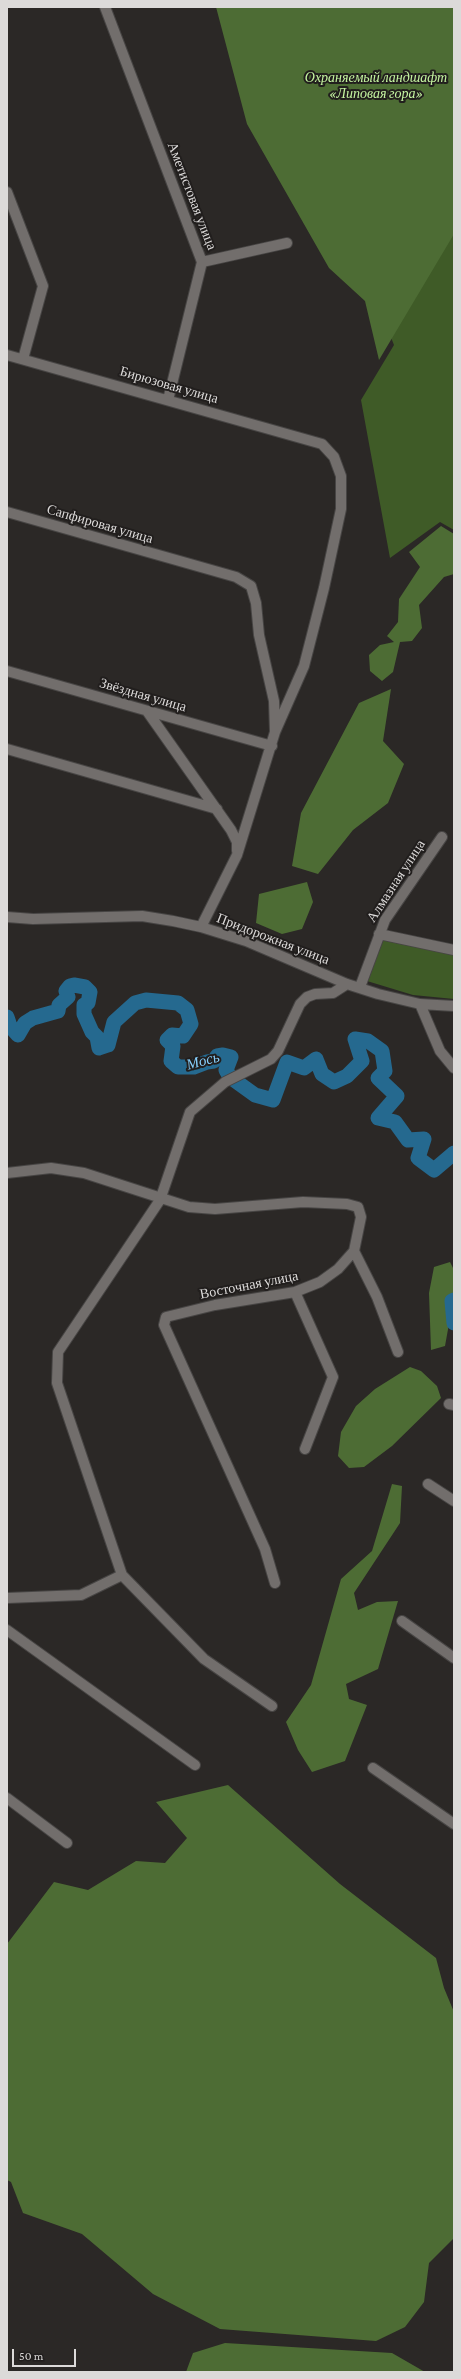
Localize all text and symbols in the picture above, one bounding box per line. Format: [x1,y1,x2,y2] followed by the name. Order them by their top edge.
[305,70,447,102] park label: Охраняемый ландшафт «Липовая гора»
[164,140,220,252] street label: Аметистовая улица
[118,363,220,407] street label: Бирюзовая улица
[45,501,155,547] street label: Сапфировая улица
[98,675,188,715] street label: Звёздная улица
[363,837,429,925] street label: Алмазная улица
[214,910,332,968] street label: Придорожная улица
[185,1048,221,1074] water label: Мось
[198,1267,300,1303] street label: Восточная улица
[14,2341,78,2367] scale bar
[19,2349,43,2363] text: 50 m

